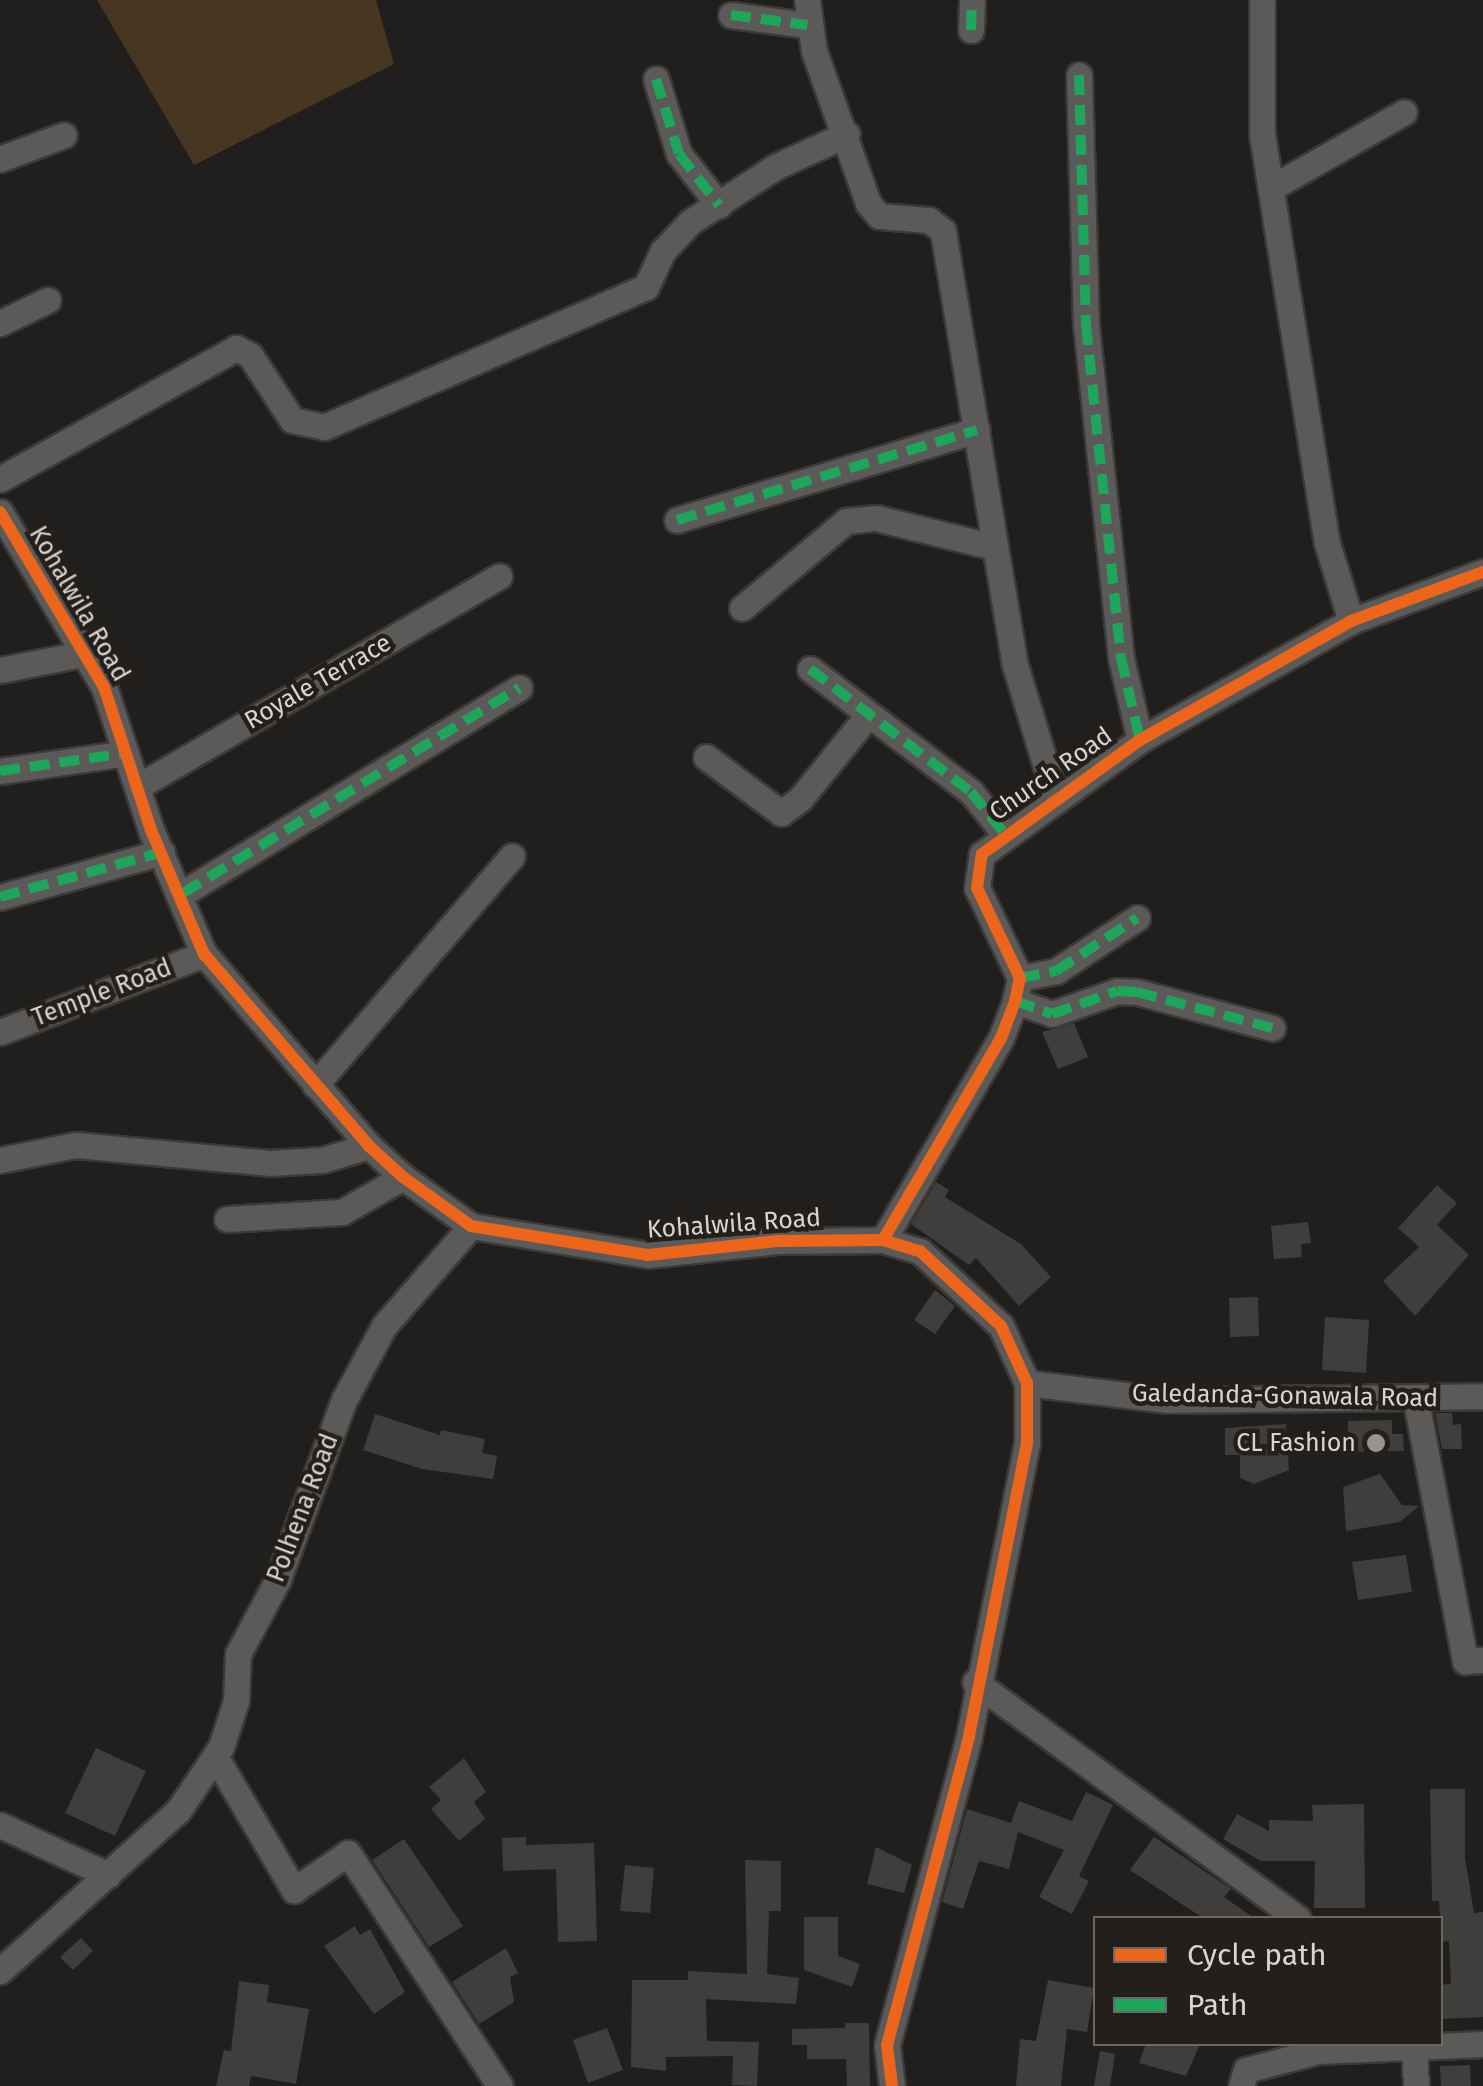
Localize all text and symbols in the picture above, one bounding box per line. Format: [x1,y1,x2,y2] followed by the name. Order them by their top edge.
[22,521,136,687] street label: Kohalwila Road
[239,628,397,736] street label: Royale Terrace
[984,721,1118,827] street label: Church Road
[28,953,176,1033] street label: Temple Road
[646,1203,822,1245] street label: Kohalwila Road
[1132,1378,1438,1414] street label: Galedanda-Gonawala Road
[1236,1428,1356,1458] place label: CL Fashion
[261,1430,345,1586] street label: Polhena Road
[1365,1432,1387,1454] marker: CL Fashion
[1093,1916,1443,2046] legend
[1187,1937,1326,1973] text: Cycle path
[1187,1987,1248,2023] text: Path

